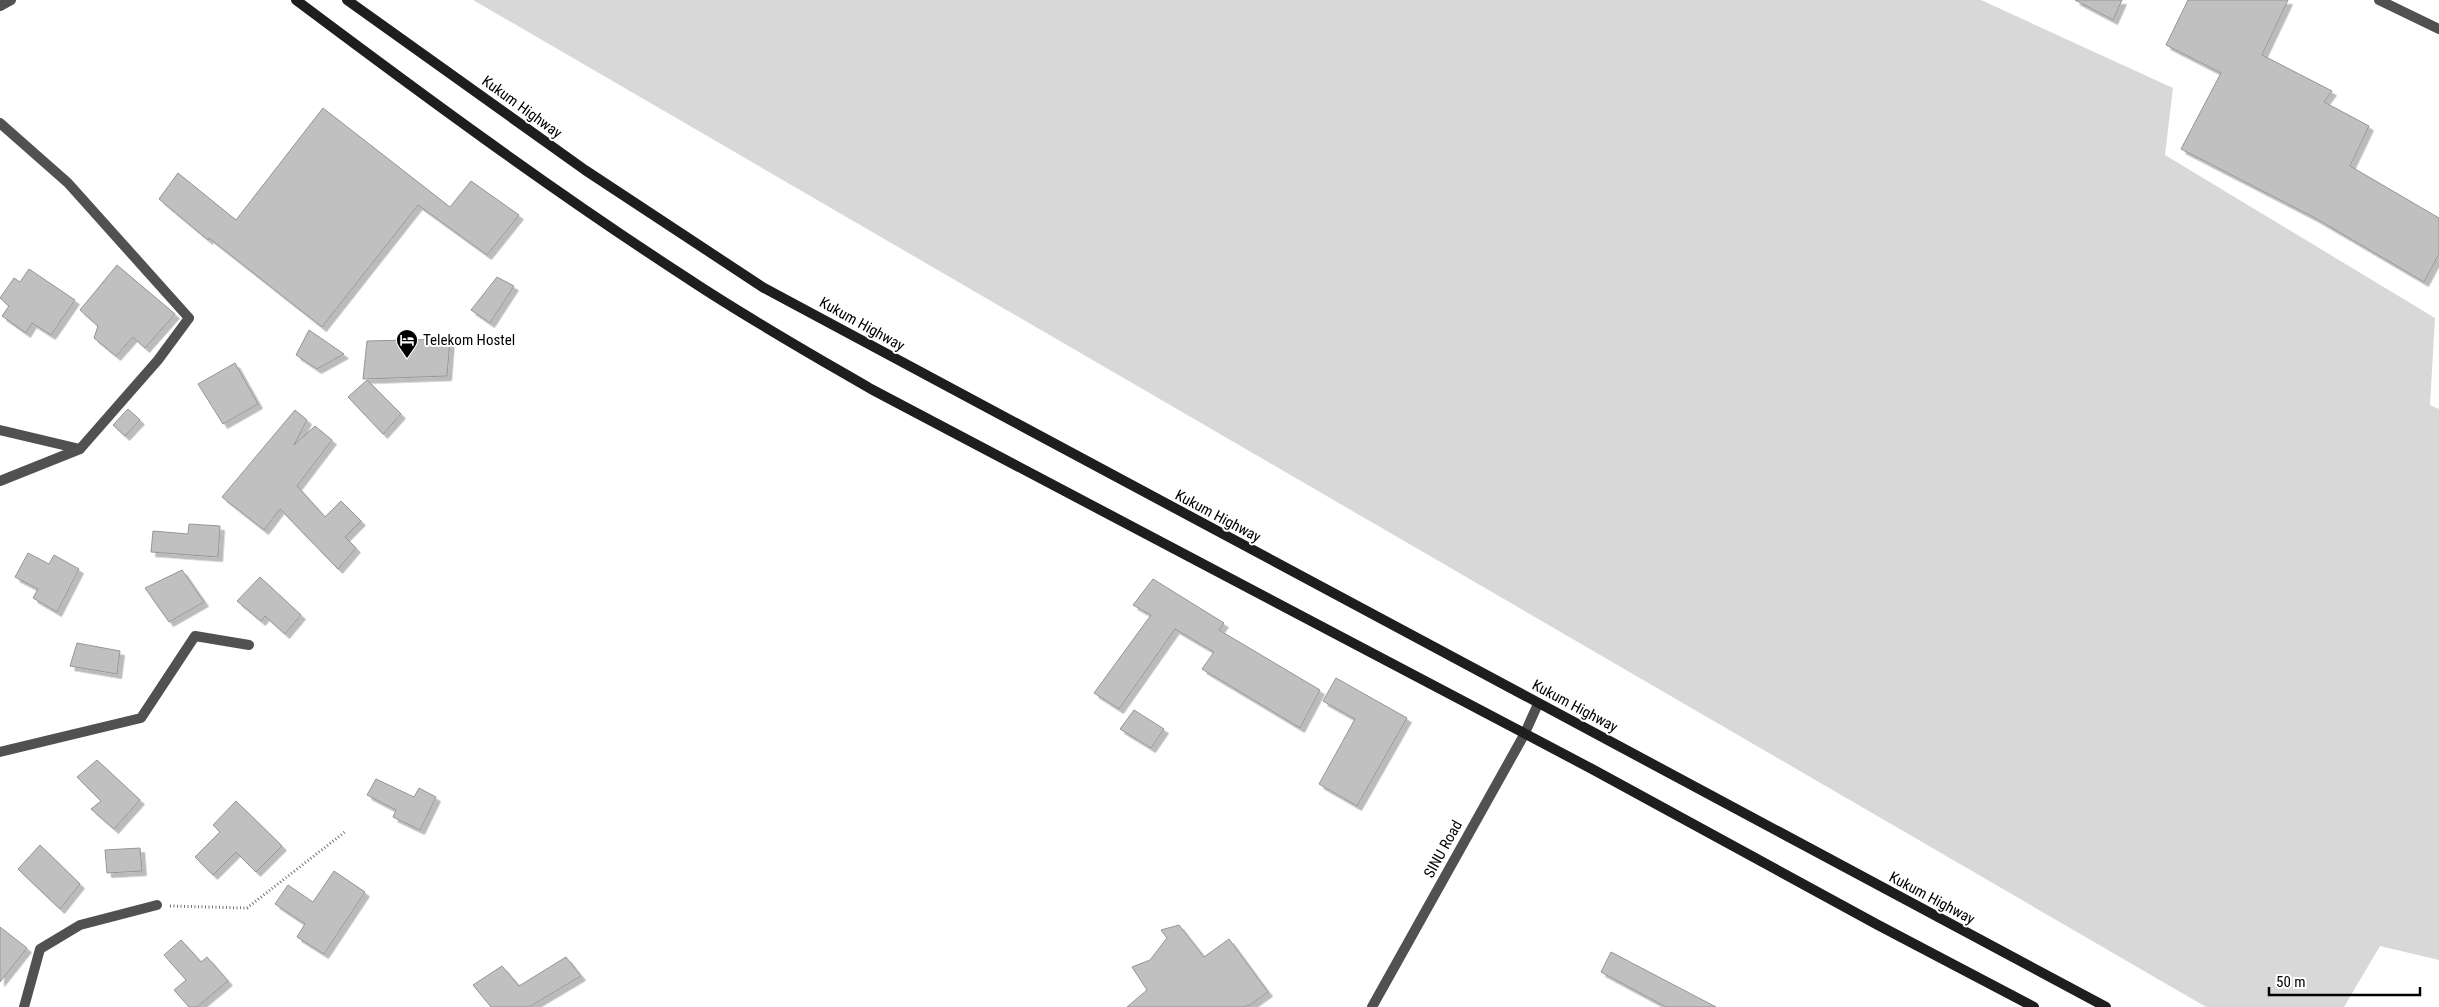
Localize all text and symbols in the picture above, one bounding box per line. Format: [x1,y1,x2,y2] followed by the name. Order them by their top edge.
[478,72,566,142] street label: Kukum Highway
[816,293,908,355] street label: Kukum Highway
[395,328,419,359] hotel icon: Telekom Hostel
[423,331,515,349] place label: Telekom Hostel
[1172,486,1264,546] street label: Kukum Highway
[1529,676,1621,736] street label: Kukum Highway
[1420,817,1466,881] street label: SINU Road
[1886,868,1978,928] street label: Kukum Highway
[2269,964,2420,996] scale bar
[2276,973,2306,991] text: 50 m

